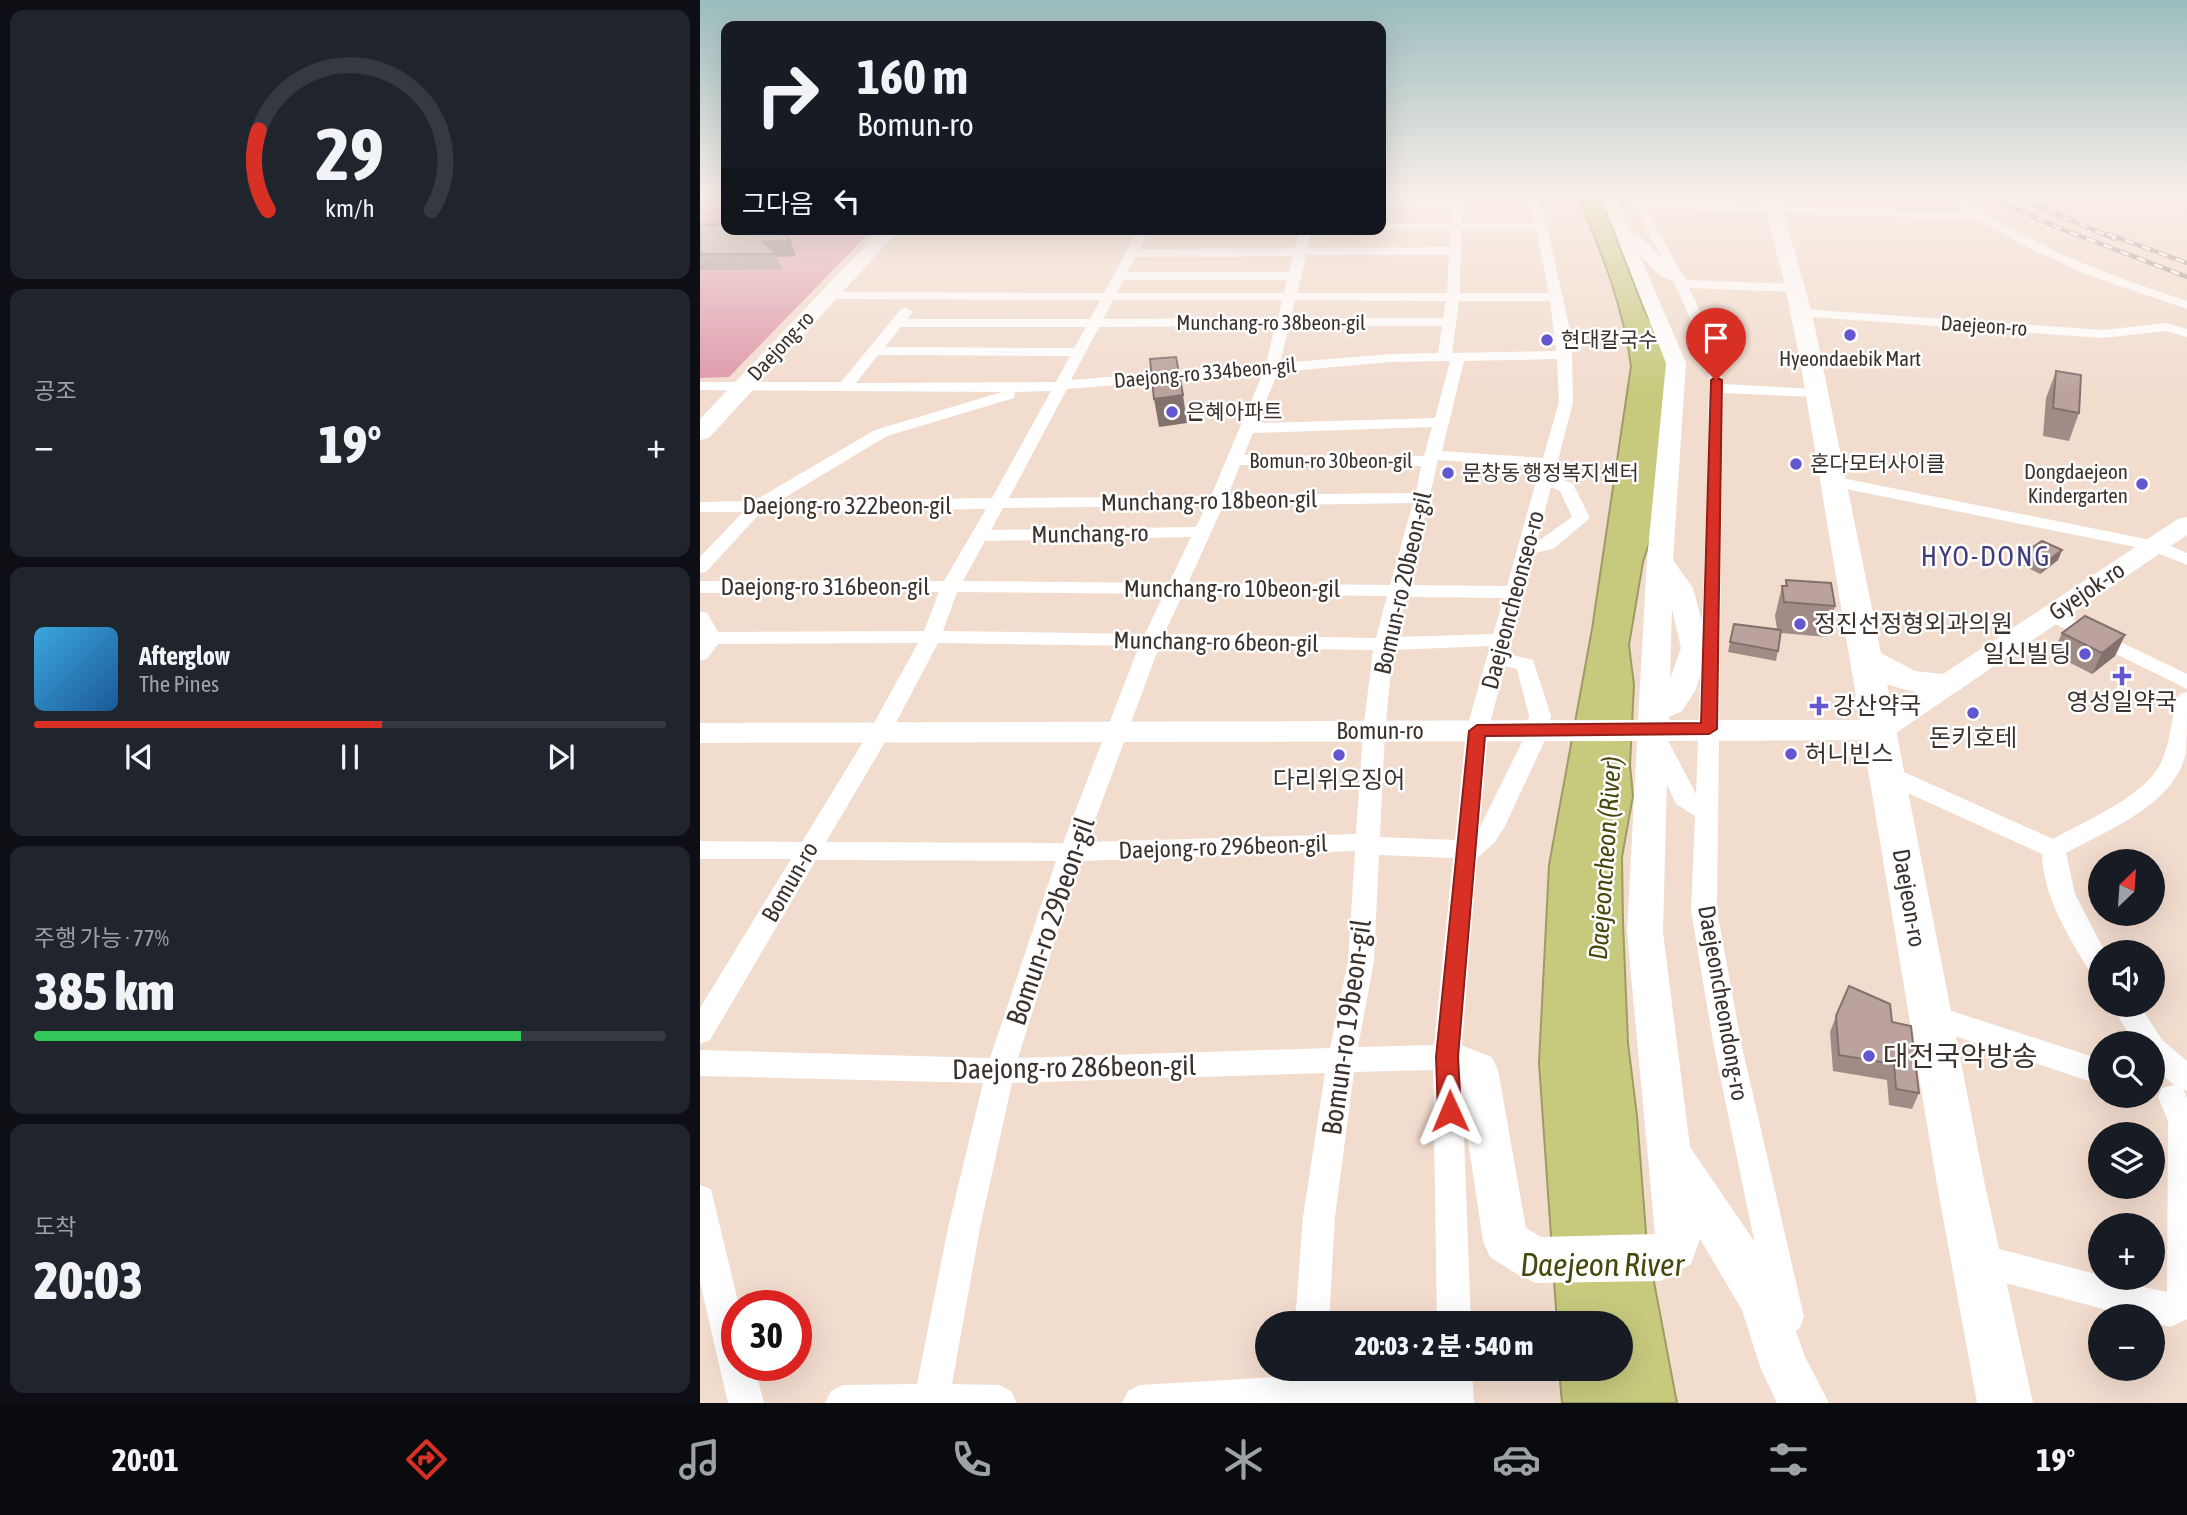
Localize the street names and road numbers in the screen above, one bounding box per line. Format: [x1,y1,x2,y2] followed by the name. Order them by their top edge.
[742,306,818,385] street label: Daejong-ro
[1176,310,1366,334] street label: Munchang-ro 38beon-gil
[1940,310,2028,340] street label: Daejeon-ro
[1113,352,1297,392] street label: Daejong-ro 334beon-gil
[1249,448,1413,472] street label: Bomun-ro 30beon-gil
[1101,485,1318,516] street label: Munchang-ro 18beon-gil
[1368,488,1437,677] street label: Bomun-ro 20beon-gil
[742,492,952,519] street label: Daejong-ro 322beon-gil
[1476,508,1549,692] street label: Daejeoncheonseo-ro
[1031,519,1149,548] street label: Munchang-ro
[2044,556,2129,626] street label: Gyejok-ro
[720,573,930,600] street label: Daejong-ro 316beon-gil
[1124,575,1341,602] street label: Munchang-ro 10beon-gil
[1113,626,1319,657] street label: Munchang-ro 6beon-gil
[1336,717,1424,744] street label: Bomun-ro
[999,812,1101,1029] street label: Bomun-ro 29beon-gil
[1118,829,1329,864] street label: Daejong-ro 296beon-gil
[756,837,823,926] street label: Bomun-ro
[1888,847,1931,949] street label: Daejeon-ro
[1693,903,1754,1103] street label: Daejeoncheondong-ro
[1315,916,1377,1137] street label: Bomun-ro 19beon-gil
[952,1049,1197,1085] street label: Daejong-ro 286beon-gil

